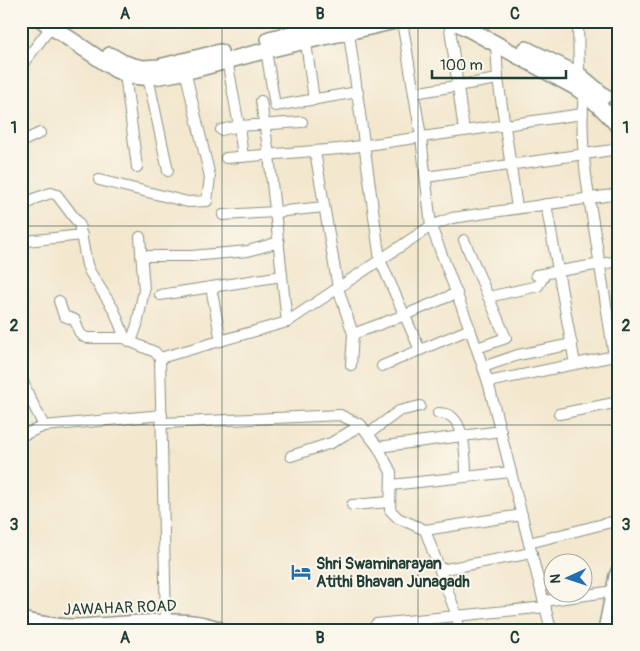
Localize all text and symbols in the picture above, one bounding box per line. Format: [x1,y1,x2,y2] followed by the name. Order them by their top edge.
[120,4,131,24] text: A
[315,4,325,24] text: B
[510,4,520,24] text: C
[432,48,566,80] scale bar
[440,56,483,75] text: 100 m
[11,118,17,138] text: 1
[623,118,629,138] text: 1
[10,316,19,336] text: 2
[622,316,631,336] text: 2
[10,515,19,535] text: 3
[622,515,631,535] text: 3
[316,554,470,592] place label: Shri Swaminarayan Atithi Bhavan Junagadh
[542,554,592,604] north arrow
[290,561,312,583] hotel icon: Shri Swaminarayan Atithi Bhavan Junagadh
[547,573,564,584] text: N
[63,596,177,620] street label: JAWAHAR ROAD
[120,628,131,648] text: A
[315,628,325,648] text: B
[510,628,520,648] text: C

